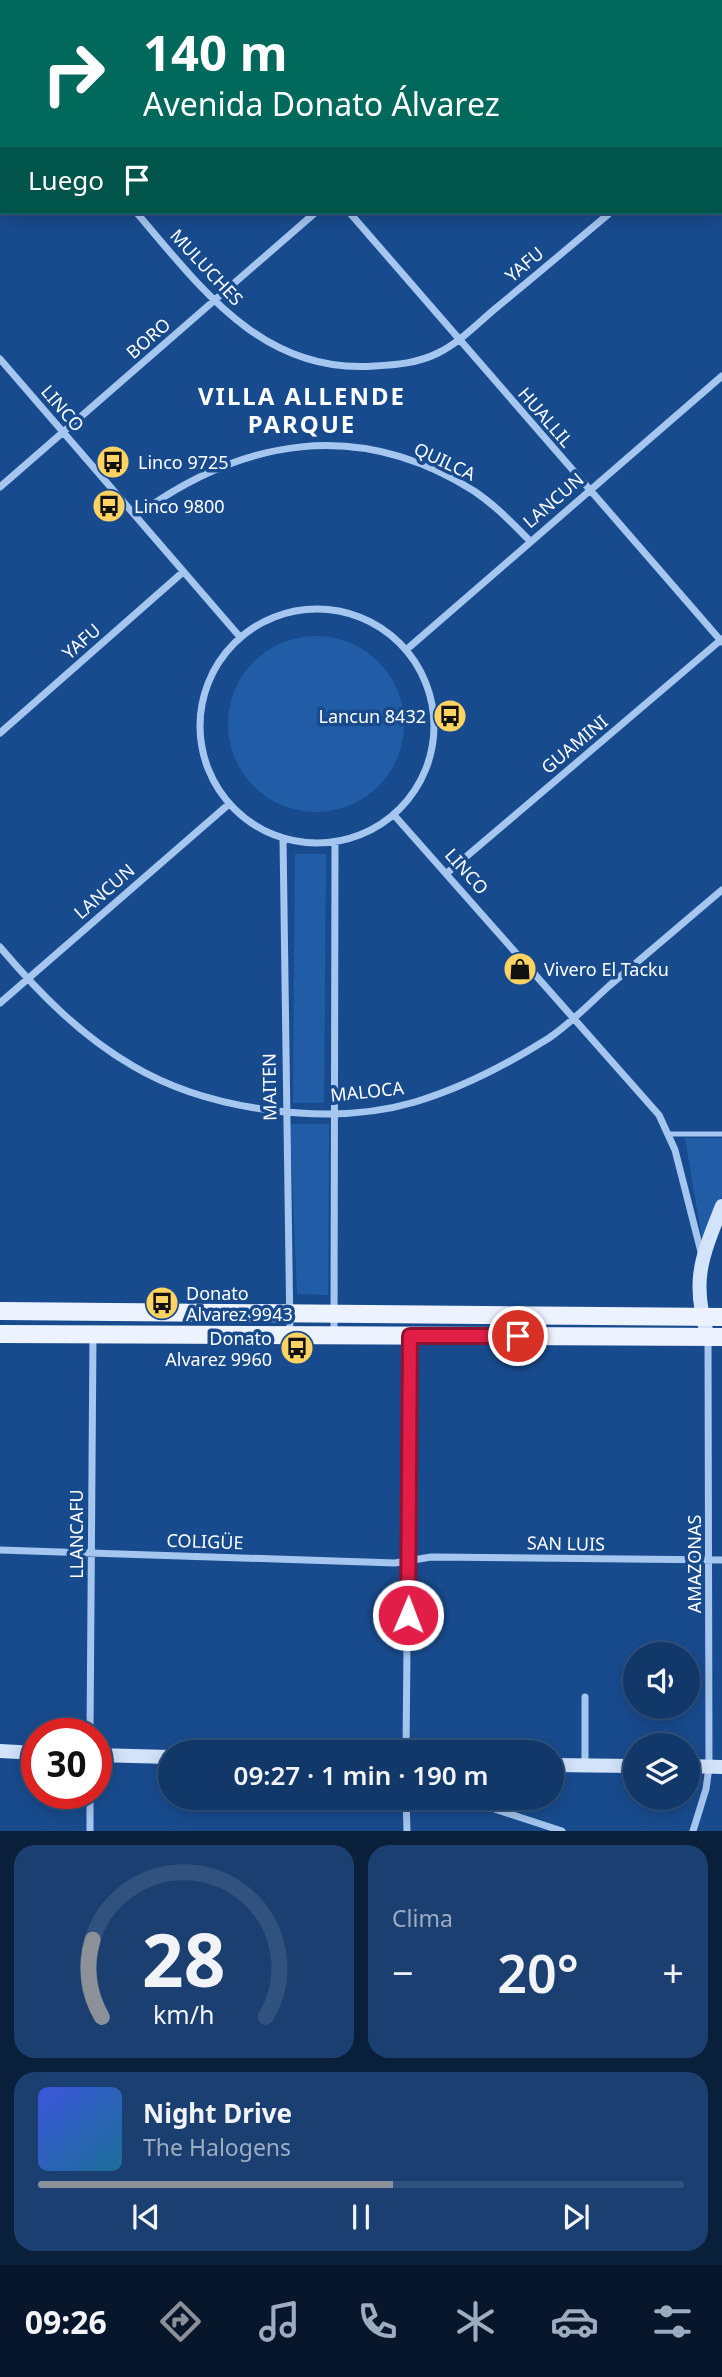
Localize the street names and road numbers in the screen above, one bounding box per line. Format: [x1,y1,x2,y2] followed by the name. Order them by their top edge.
[165,224,249,311] street label: MULUCHES
[500,241,548,287] street label: YAFU
[121,312,175,364] street label: BORO
[36,380,90,436] street label: LINCO
[513,382,579,452] street label: HUALLIL
[410,436,480,486] street label: QUILCA
[518,467,588,533] street label: LANCUN
[57,618,105,664] street label: YAFU
[536,709,612,779] street label: GUAMINI
[440,843,494,899] street label: LINCO
[69,858,139,924] street label: LANCUN
[256,1053,282,1121] street label: MAITEN
[329,1075,405,1107] street label: MALOCA
[64,1489,88,1579] street label: LLANCAFU
[682,1515,706,1613] street label: AMAZONAS
[166,1528,244,1554] street label: COLIGÜE
[527,1530,605,1556] street label: SAN LUIS

